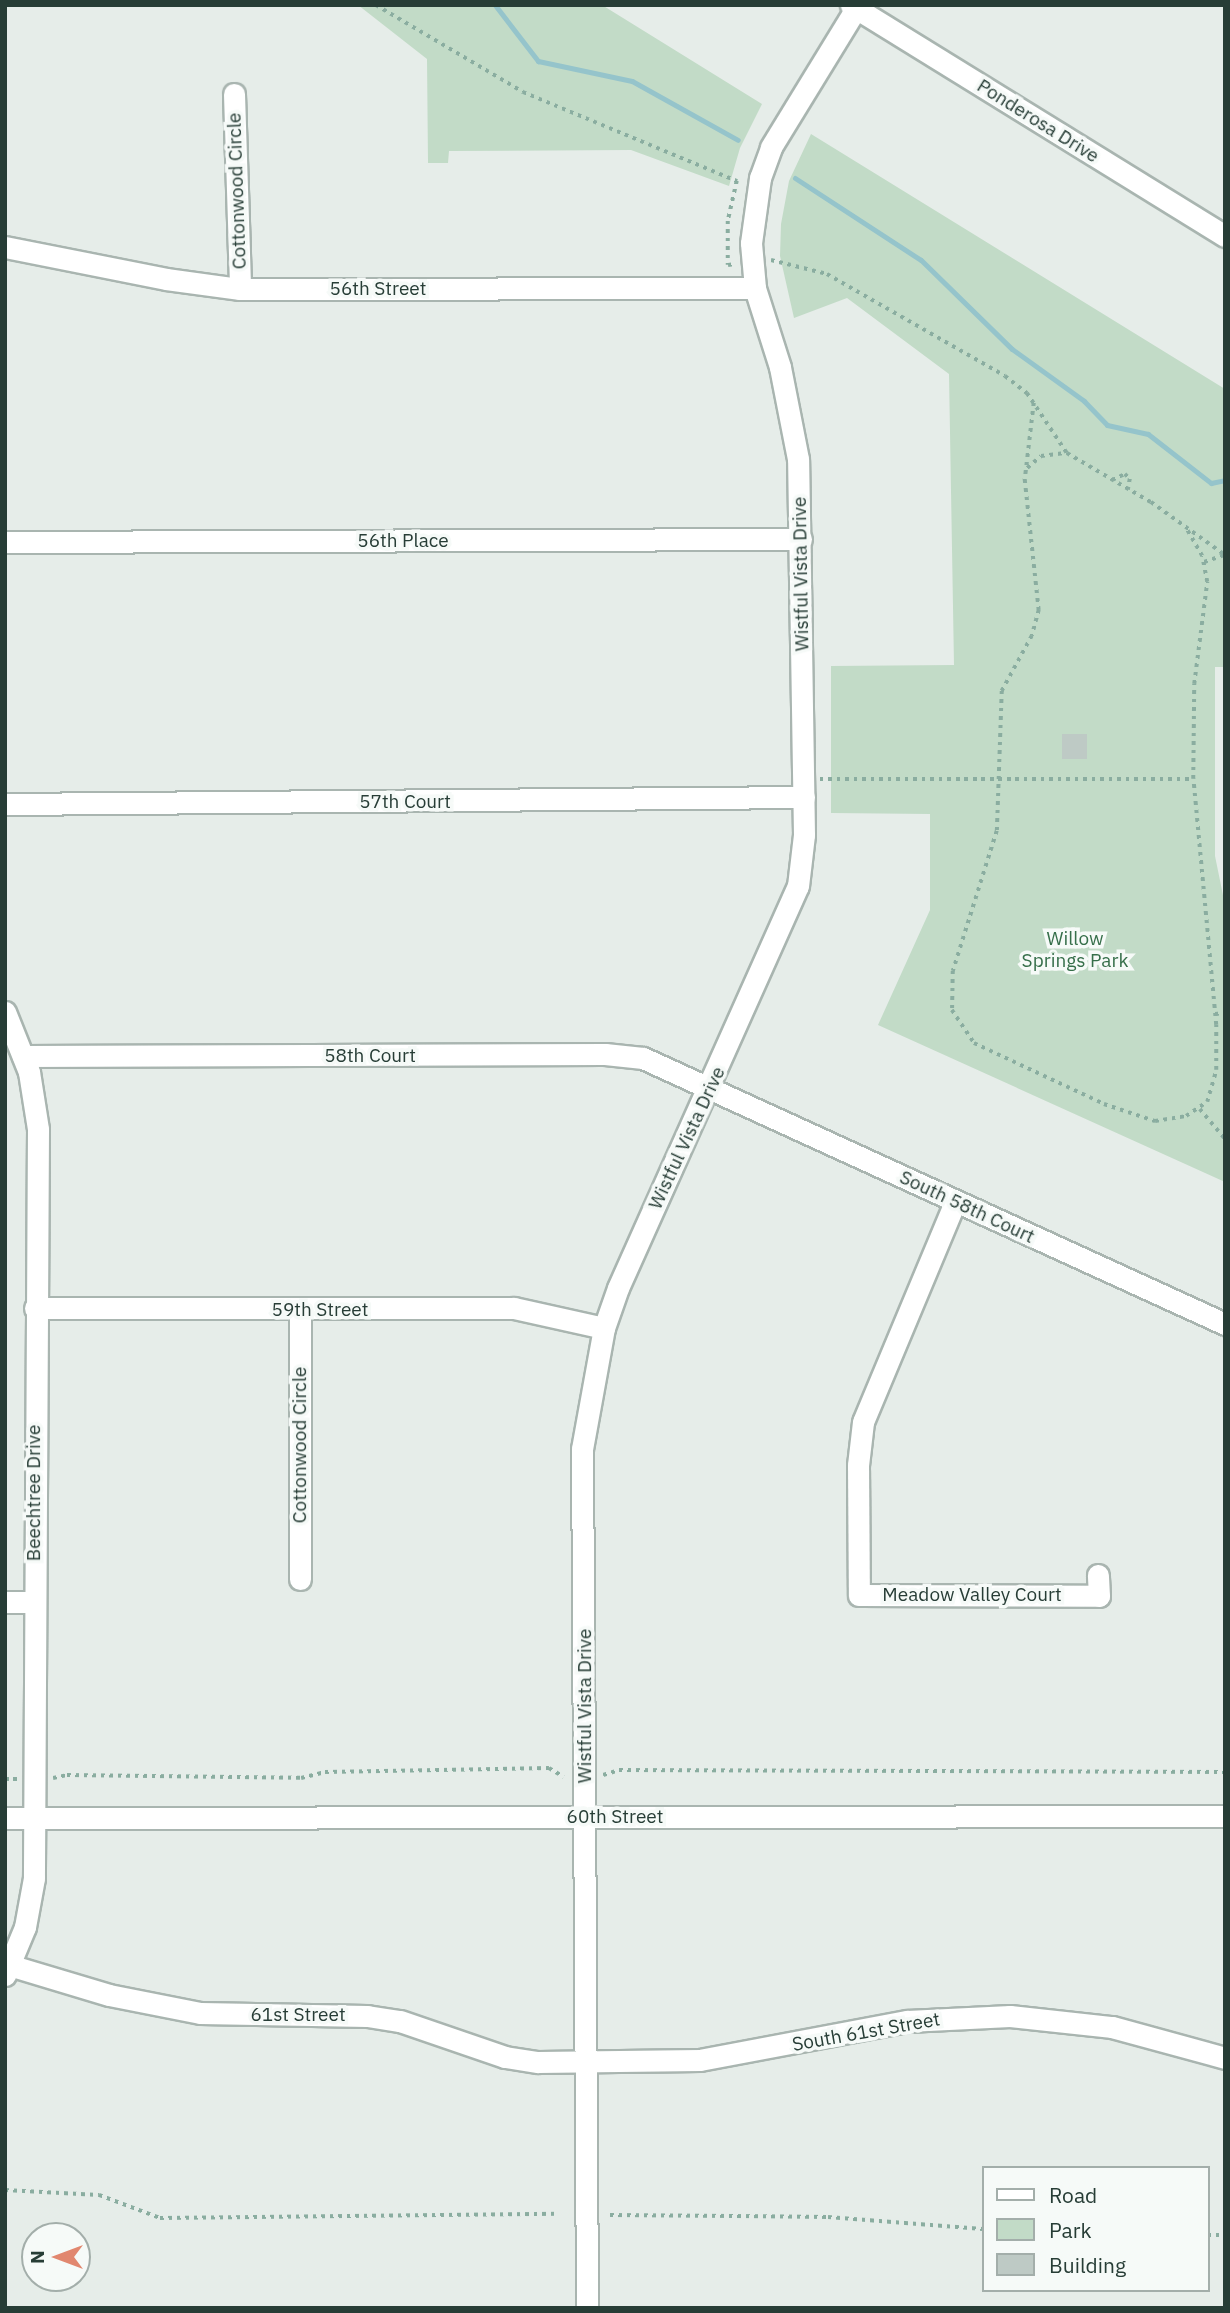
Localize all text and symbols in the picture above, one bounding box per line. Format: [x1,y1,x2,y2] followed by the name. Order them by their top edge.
[973,74,1103,168] street label: Ponderosa Drive
[223,112,251,270] street label: Cottonwood Circle
[330,278,426,300] street label: 56th Street
[788,496,814,652] street label: Wistful Vista Drive
[357,530,449,552] street label: 56th Place
[359,791,451,813] street label: 57th Court
[1022,928,1128,972] park label: Willow Springs Park
[324,1045,416,1067] street label: 58th Court
[644,1063,730,1213] street label: Wistful Vista Drive
[896,1166,1038,1248] street label: South 58th Court
[272,1299,368,1321] street label: 59th Street
[289,1367,311,1523] street label: Cottonwood Circle
[23,1425,45,1561] street label: Beechtree Drive
[882,1584,1062,1606] street label: Meadow Valley Court
[574,1629,596,1783] street label: Wistful Vista Drive
[567,1806,663,1828] street label: 60th Street
[250,2004,346,2026] street label: 61st Street
[790,2008,942,2056] street label: South 61st Street
[982,2166,1209,2292] legend
[1049,2181,1097,2209] text: Road
[1049,2216,1092,2244] text: Park
[21,2222,91,2292] north arrow
[25,2250,49,2264] text: N
[1049,2251,1126,2279] text: Building

